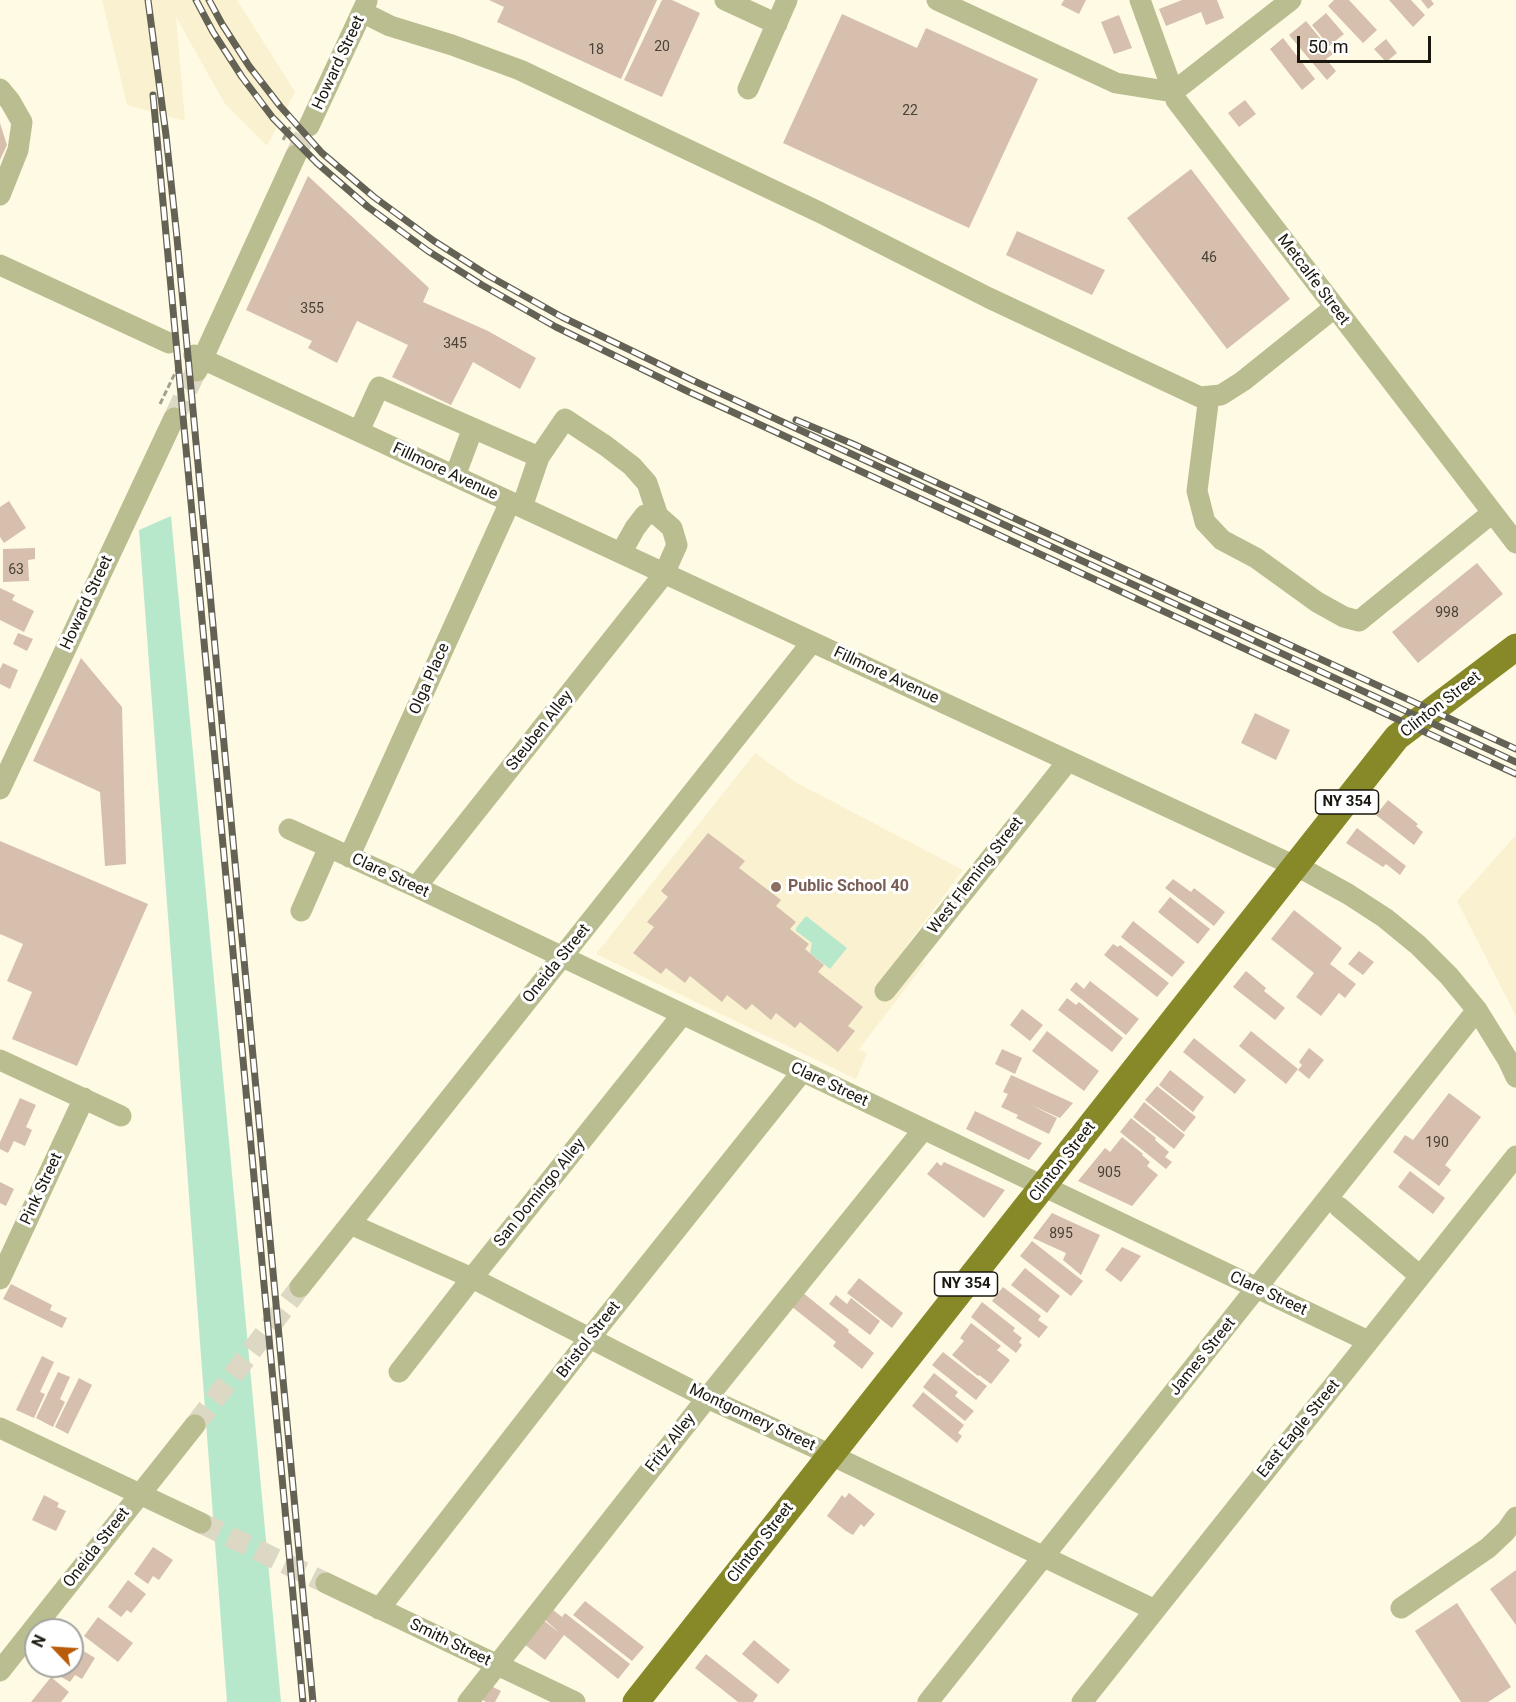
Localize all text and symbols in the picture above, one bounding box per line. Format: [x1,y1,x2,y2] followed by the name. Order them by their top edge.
[309,13,369,113] street label: Howard Street
[1300,24,1434,62] scale bar
[1308,36,1348,57] text: 50 m
[654,39,670,55] house number: 20
[588,42,604,58] house number: 18
[902,103,918,119] house number: 22
[1273,231,1353,329] street label: Metcalfe Street
[1201,250,1217,266] house number: 46
[300,301,324,317] house number: 355
[443,336,467,352] house number: 345
[389,439,501,505] street label: Fillmore Avenue
[57,553,117,653] street label: Howard Street
[8,562,24,578] house number: 63
[1435,605,1459,621] house number: 998
[406,640,454,718] street label: Olga Place
[830,643,942,709] street label: Fillmore Avenue
[1397,668,1485,742] street label: Clinton Street
[503,687,577,775] street label: Steuben Alley
[1316,790,1378,814] road number: NY 354
[924,814,1028,938] street label: West Fleming Street
[348,850,432,902] street label: Clare Street
[788,877,909,897] place label: Public School 40
[769,880,783,894] marker: Public School 40
[519,921,595,1007] street label: Oneida Street
[787,1059,871,1111] street label: Clare Street
[1026,1118,1100,1206] street label: Clinton Street
[490,1135,590,1251] street label: San Domingo Alley
[1425,1135,1449,1151] house number: 190
[17,1150,67,1228] street label: Pink Street
[1097,1165,1121,1181] house number: 905
[1049,1226,1073,1242] house number: 895
[1226,1268,1310,1320] street label: Clare Street
[934,1272,998,1296] road number: NY 354
[553,1298,625,1382] street label: Bristol Street
[1166,1314,1240,1400] street label: James Street
[1254,1376,1344,1482] street label: East Eagle Street
[686,1380,818,1456] street label: Montgomery Street
[642,1410,700,1476] street label: Fritz Alley
[724,1499,798,1587] street label: Clinton Street
[60,1504,134,1592] street label: Oneida Street
[406,1615,494,1671] street label: Smith Street
[24,1618,84,1678] north arrow
[28,1632,50,1650] text: N

